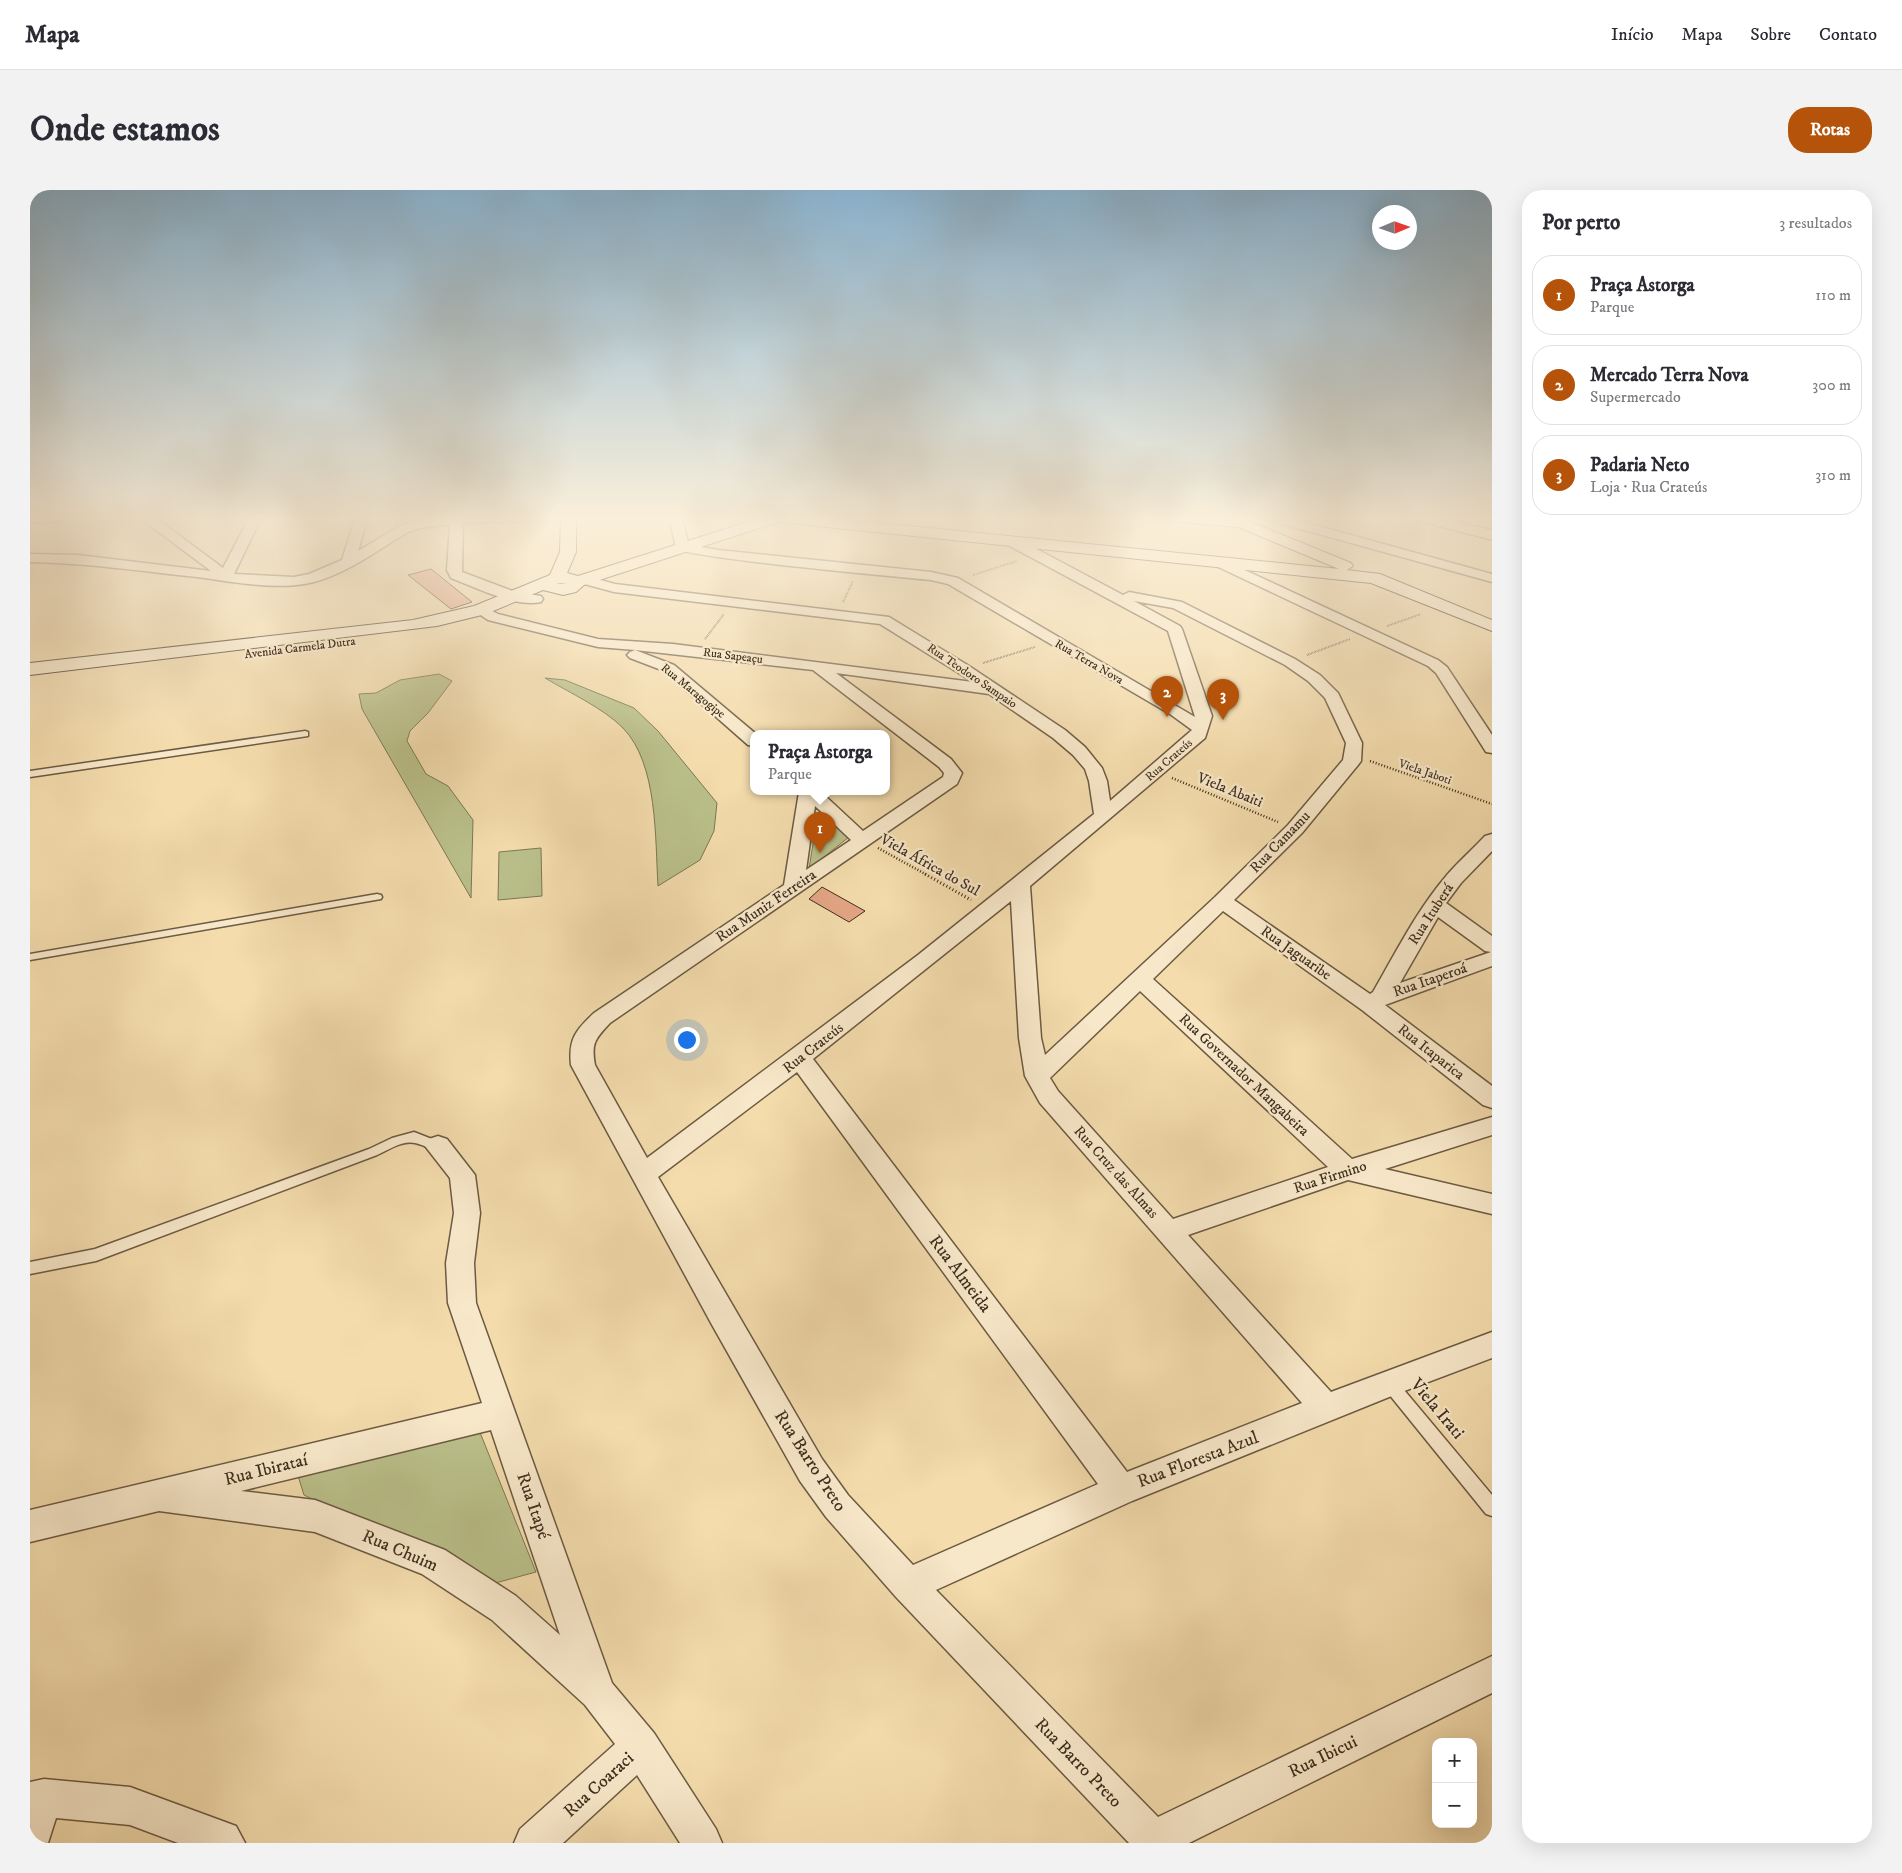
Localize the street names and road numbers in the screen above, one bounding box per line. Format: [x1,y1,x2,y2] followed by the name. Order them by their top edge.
[244,634,357,662] street label: Avenida Carmela Dutra
[1052,636,1127,688] street label: Rua Terra Nova
[924,640,1020,712] street label: Rua Teodoro Sampaio
[702,645,764,667] street label: Rua Sapeaçu
[658,660,728,722] street label: Rua Maragogipe
[1142,735,1196,785] street label: Rua Crateús
[1396,756,1453,788] street label: Viela Jaboti
[1194,768,1266,812] street label: Viela Abaiti
[1246,807,1314,877] street label: Rua Camamu
[876,828,984,900] street label: Viela África do Sul
[712,865,820,947] street label: Rua Muniz Ferreira
[1404,879,1458,949] street label: Rua Ituberá
[1257,922,1335,984] street label: Rua Jaguaribe
[1391,958,1470,1002] street label: Rua Itaperoá
[1175,1010,1314,1141] street label: Rua Governador Mangabeira
[779,1018,847,1078] street label: Rua Crateús
[1394,1020,1469,1085] street label: Rua Itaparica
[1069,1122,1163,1222] street label: Rua Cruz das Almas
[1291,1156,1369,1198] street label: Rua Firmino
[924,1231,996,1317] street label: Rua Almeida
[1405,1373,1469,1444] street label: Viela Irati
[769,1406,851,1516] street label: Rua Barro Preto
[1134,1427,1262,1493] street label: Rua Floresta Azul
[222,1449,311,1491] street label: Rua Ibirataí
[511,1470,555,1543] street label: Rua Itapé
[359,1525,441,1577] street label: Rua Chuim
[1030,1714,1126,1813] street label: Rua Barro Preto
[1285,1731,1361,1783] street label: Rua Ibicui
[559,1748,639,1822] street label: Rua Coaraci

